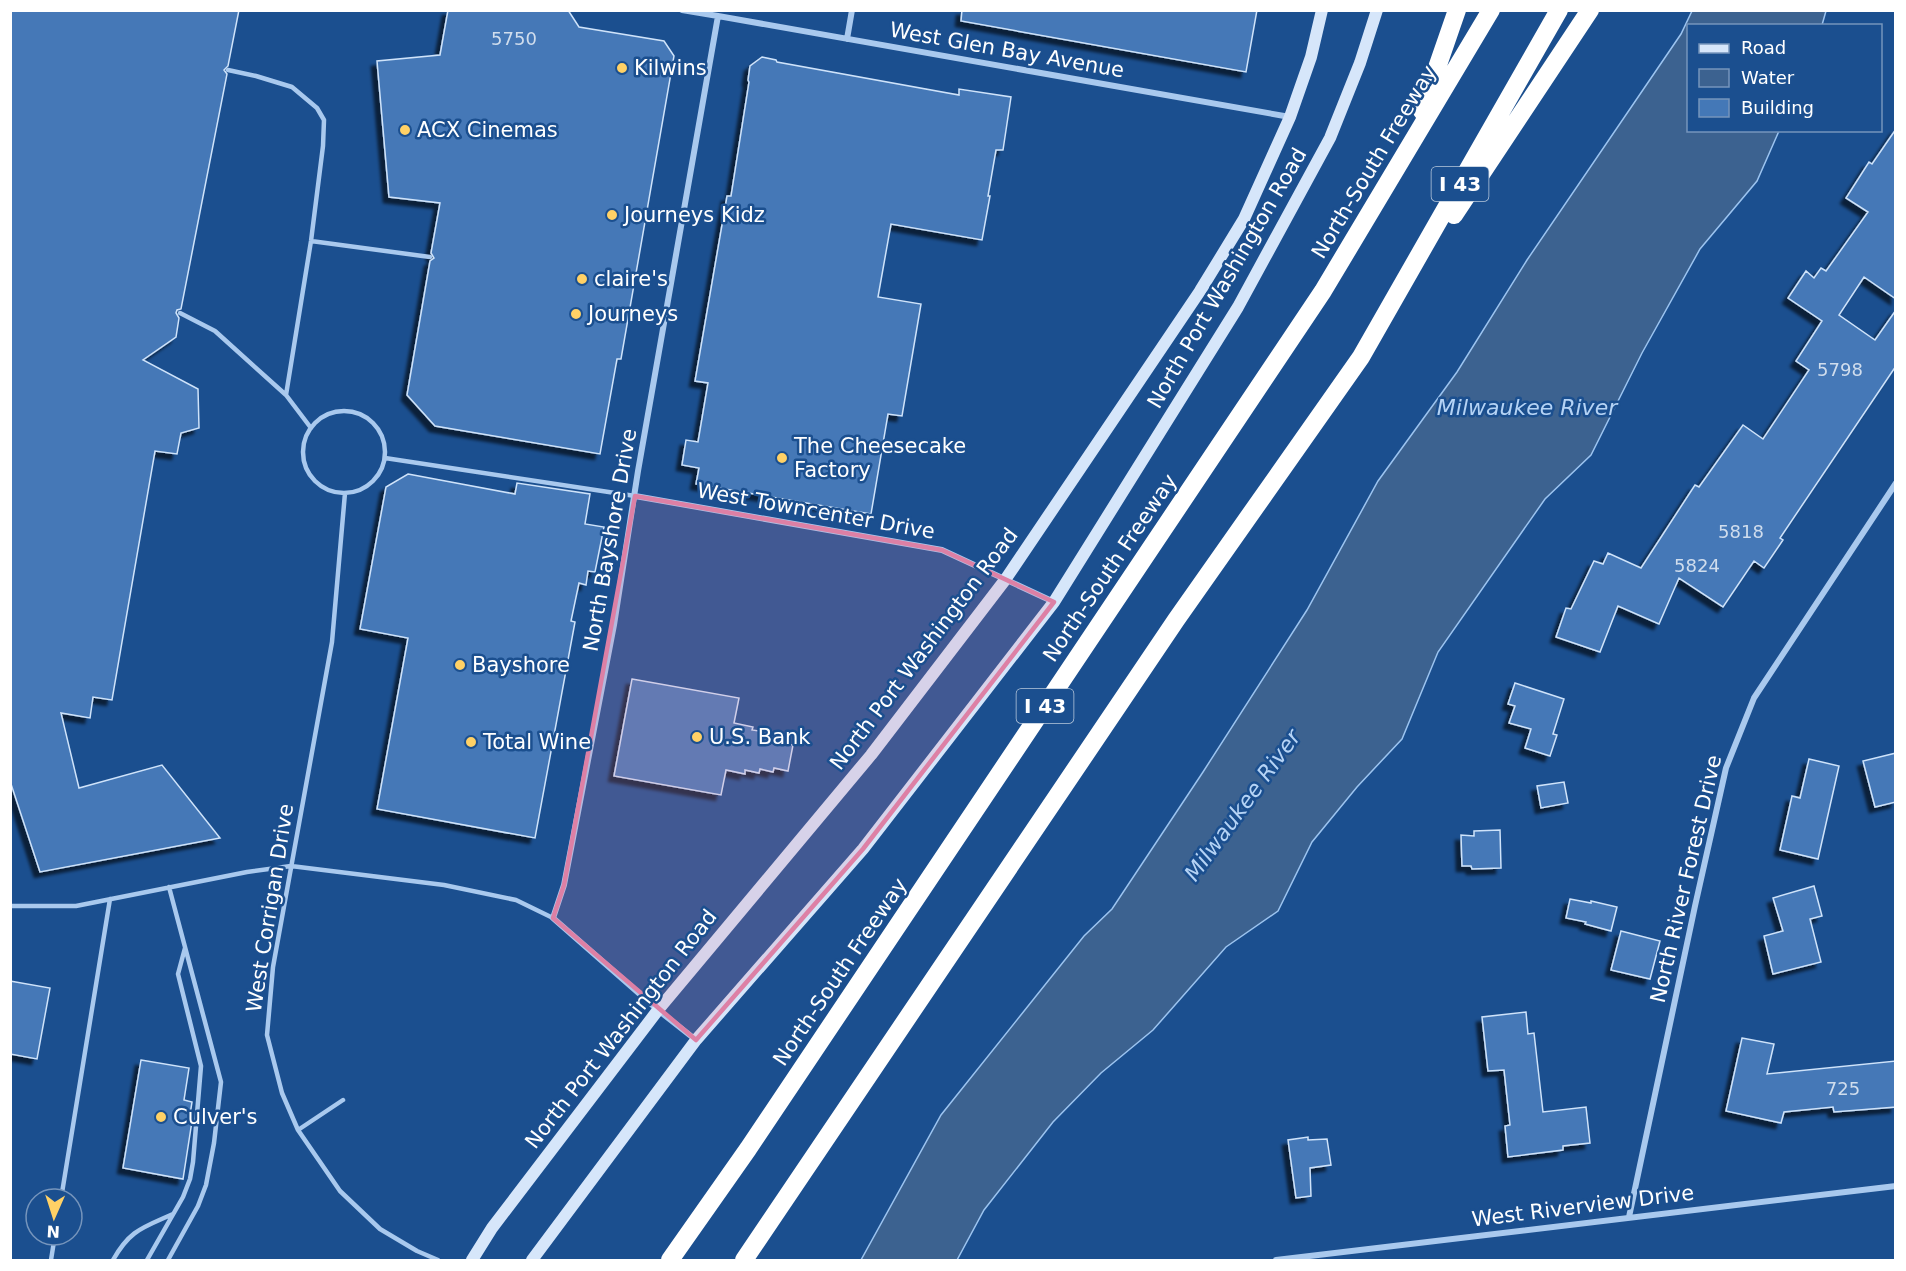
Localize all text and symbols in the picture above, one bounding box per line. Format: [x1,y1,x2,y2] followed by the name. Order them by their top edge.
[888,18,1126,82] street label: West Glen Bay Avenue
[1687,24,1882,132] legend
[491,28,537,49] house number: 5750
[1741,37,1786,58] text: Road
[634,56,707,80] place label: Kilwins
[615,61,629,75] marker: Kilwins
[1307,61,1441,263] street label: North-South Freeway
[1741,67,1795,88] text: Water
[1741,97,1814,118] text: Building
[417,118,558,142] place label: ACX Cinemas
[398,123,412,137] marker: ACX Cinemas
[1142,144,1312,412] street label: North Port Washington Road
[1432,167,1488,201] road number: I 43
[622,203,765,227] place label: Journeys Kidz
[605,208,619,222] marker: Journeys Kidz
[594,267,668,291] place label: claire's
[575,272,589,286] marker: claire's
[586,302,678,326] place label: Journeys
[569,307,583,321] marker: Journeys
[1817,359,1863,380] house number: 5798
[1437,395,1619,420] water label: Milwaukee River
[579,427,641,653] street label: North Bayshore Drive
[793,434,966,482] place label: The Cheesecake Factory
[775,451,789,465] marker: The Cheesecake Factory
[1038,470,1182,666] street label: North-South Freeway
[695,478,937,544] street label: West Towncenter Drive
[1718,521,1764,542] house number: 5818
[825,523,1023,775] street label: North Port Washington Road
[1674,555,1720,576] house number: 5824
[472,653,570,677] place label: Bayshore
[453,658,467,672] marker: Bayshore
[1016,689,1074,723] road number: I 43
[1179,723,1307,886] water label: Milwaukee River
[709,725,811,749] place label: U.S. Bank
[482,730,591,754] place label: Total Wine
[690,730,704,744] marker: U.S. Bank
[464,735,478,749] marker: Total Wine
[1646,753,1726,1005] street label: North River Forest Drive
[242,802,298,1014] street label: West Corrigan Drive
[768,874,912,1070] street label: North-South Freeway
[520,905,722,1153] street label: North Port Washington Road
[1826,1078,1860,1099] house number: 725
[173,1105,258,1129] place label: Culver's
[154,1110,168,1124] marker: Culver's
[1471,1180,1695,1232] street label: West Riverview Drive
[24,1187,84,1247] north arrow
[46,1222,60,1241] text: N

